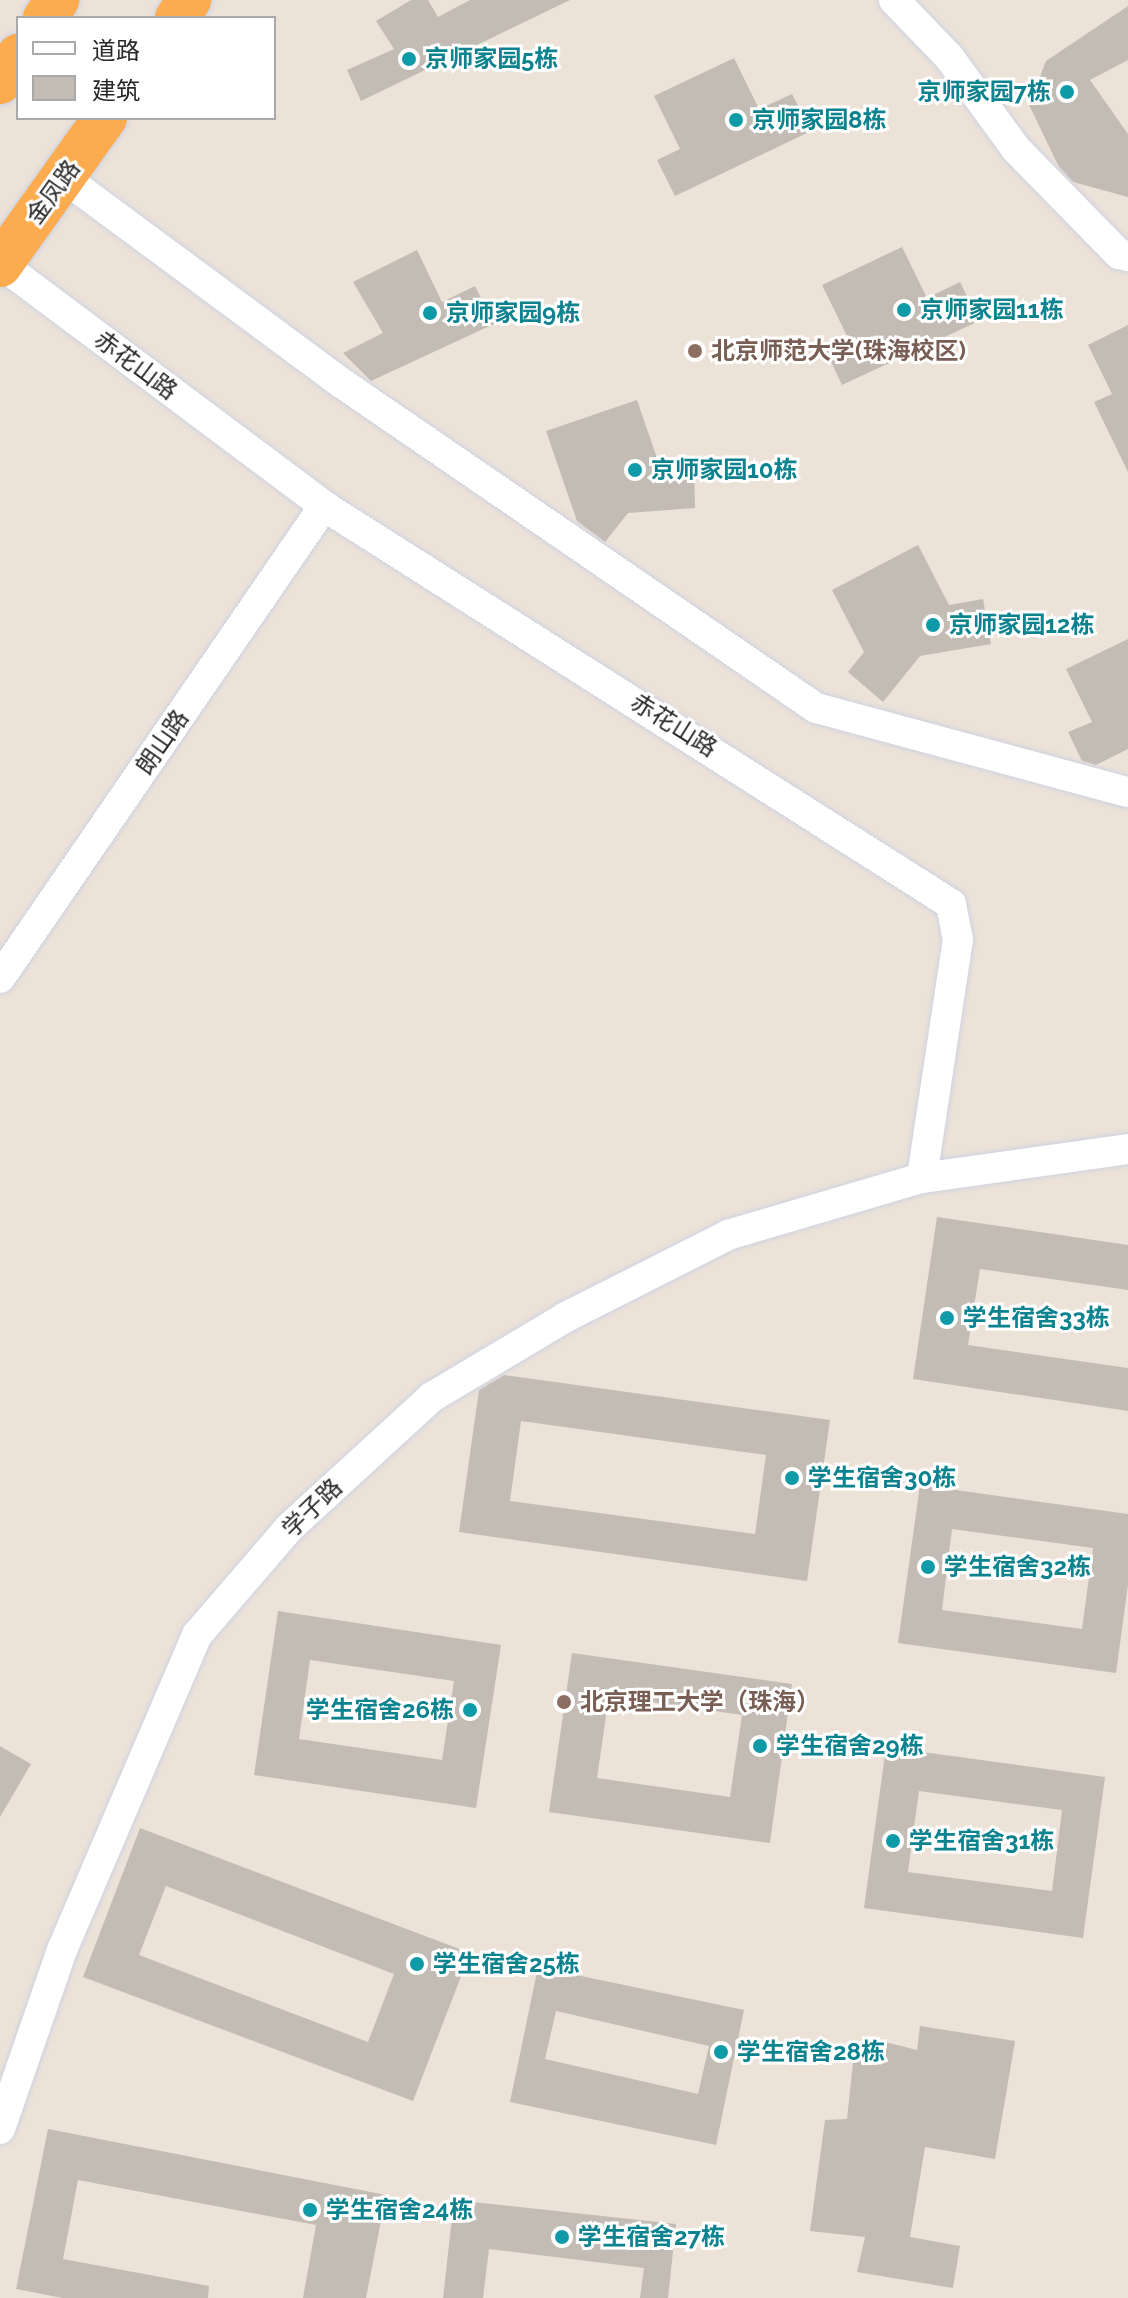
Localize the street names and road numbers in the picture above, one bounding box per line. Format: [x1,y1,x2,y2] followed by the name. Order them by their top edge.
[20,154,86,230] street label: 金凤路
[89,325,183,405] street label: 赤花山路
[626,687,722,763] street label: 赤花山路
[130,704,194,780] street label: 朗山路
[276,1473,348,1543] street label: 学子路

